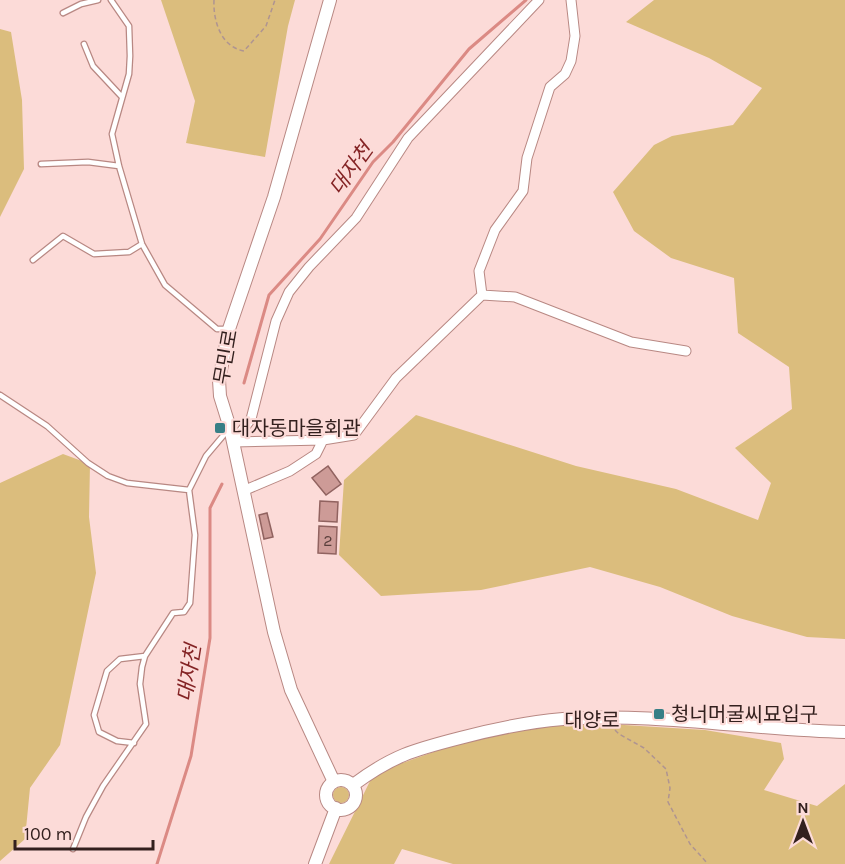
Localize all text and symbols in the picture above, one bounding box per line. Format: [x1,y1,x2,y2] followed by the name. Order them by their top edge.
[324,136,379,200] water label: 대자천
[210,328,242,386] street label: 무민로
[232,417,361,440] place label: 대자동마을회관
[213,421,227,435] marker: 대자동마을회관
[323,531,333,550] house number: 2
[173,640,206,704] water label: 대자천
[671,703,818,726] place label: 청너머굴씨묘입구
[652,707,666,721] marker: 청너머굴씨묘입구
[564,709,620,732] street label: 대양로
[773,792,833,852] north arrow
[797,798,809,817] text: N
[15,813,153,851] scale bar
[24,823,72,845] text: 100 m

